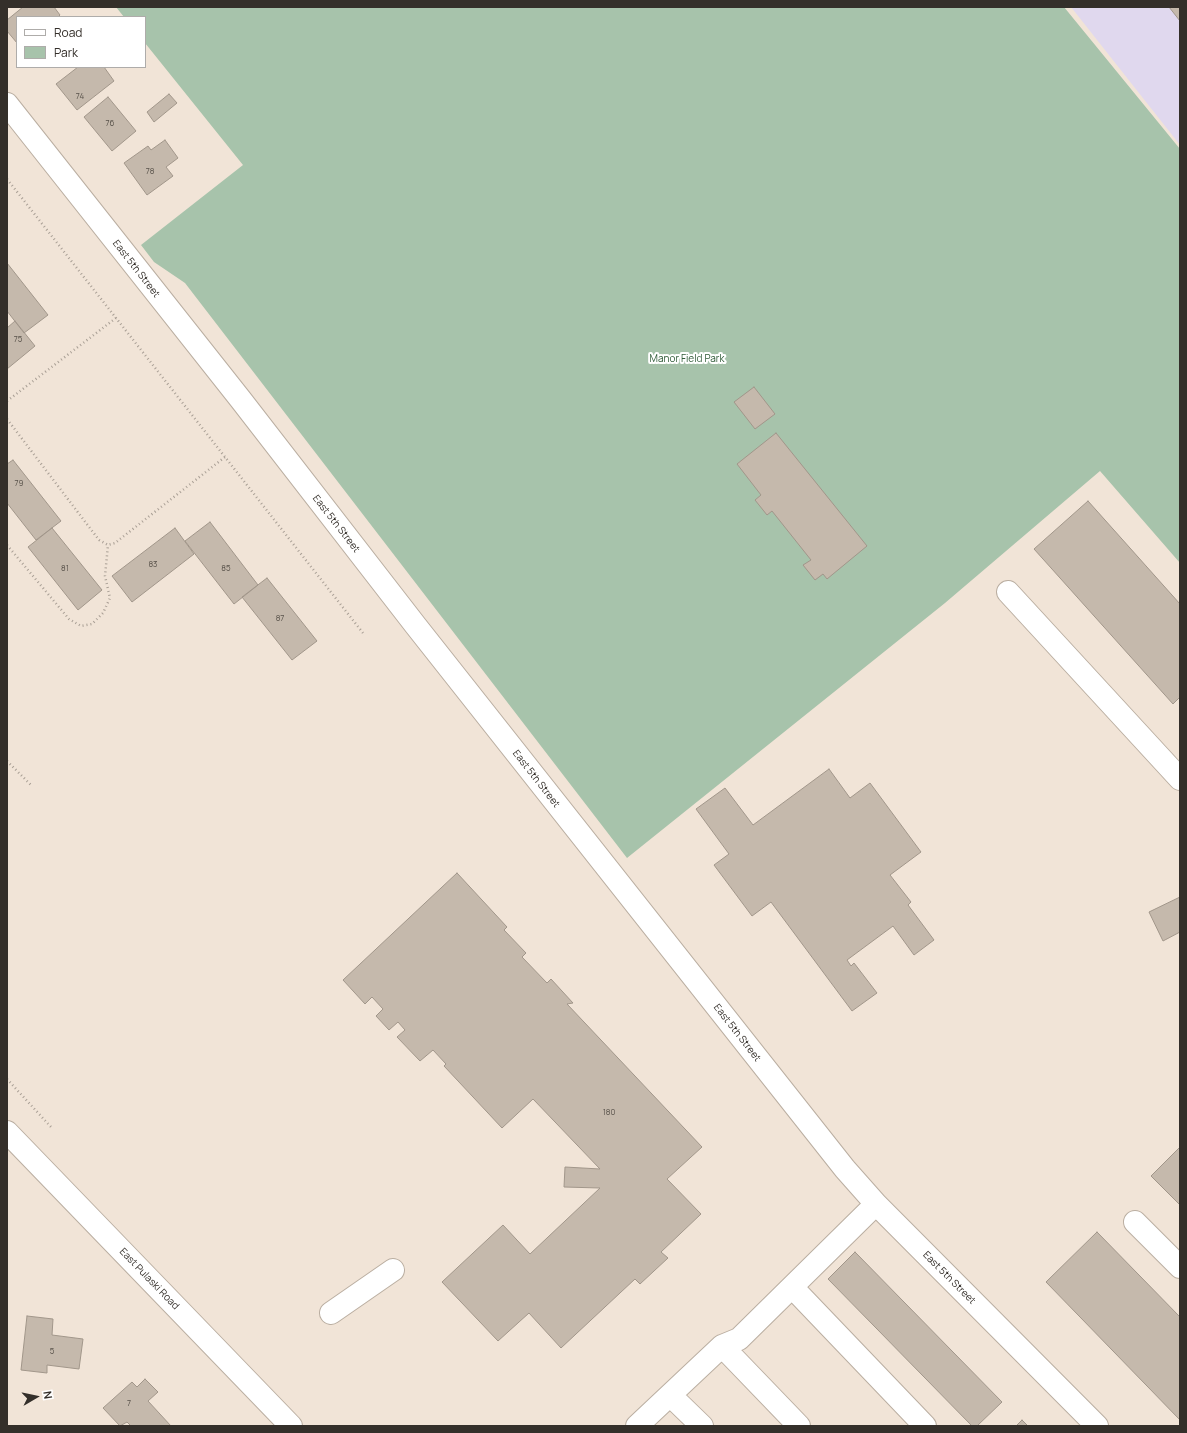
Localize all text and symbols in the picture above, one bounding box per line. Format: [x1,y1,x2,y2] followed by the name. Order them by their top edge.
[16,16,146,68] legend
[54,24,82,41] text: Road
[54,44,78,61] text: Park
[76,92,84,102] house number: 74
[106,119,114,129] house number: 76
[146,167,154,177] house number: 78
[110,238,162,300] street label: East 5th Street
[14,335,22,345] house number: 75
[650,353,724,365] park label: Manor Field Park
[15,479,23,489] house number: 79
[310,493,362,555] street label: East 5th Street
[148,560,158,570] house number: 83
[61,564,69,574] house number: 81
[221,564,231,574] house number: 85
[276,614,284,624] house number: 87
[510,748,562,810] street label: East 5th Street
[711,1002,763,1064] street label: East 5th Street
[603,1108,615,1118] house number: 180
[117,1246,181,1312] street label: East Pulaski Road
[920,1249,978,1307] street label: East 5th Street
[50,1347,54,1357] house number: 5
[16,1377,56,1417] north arrow
[40,1390,56,1400] text: N
[127,1399,131,1409] house number: 7

